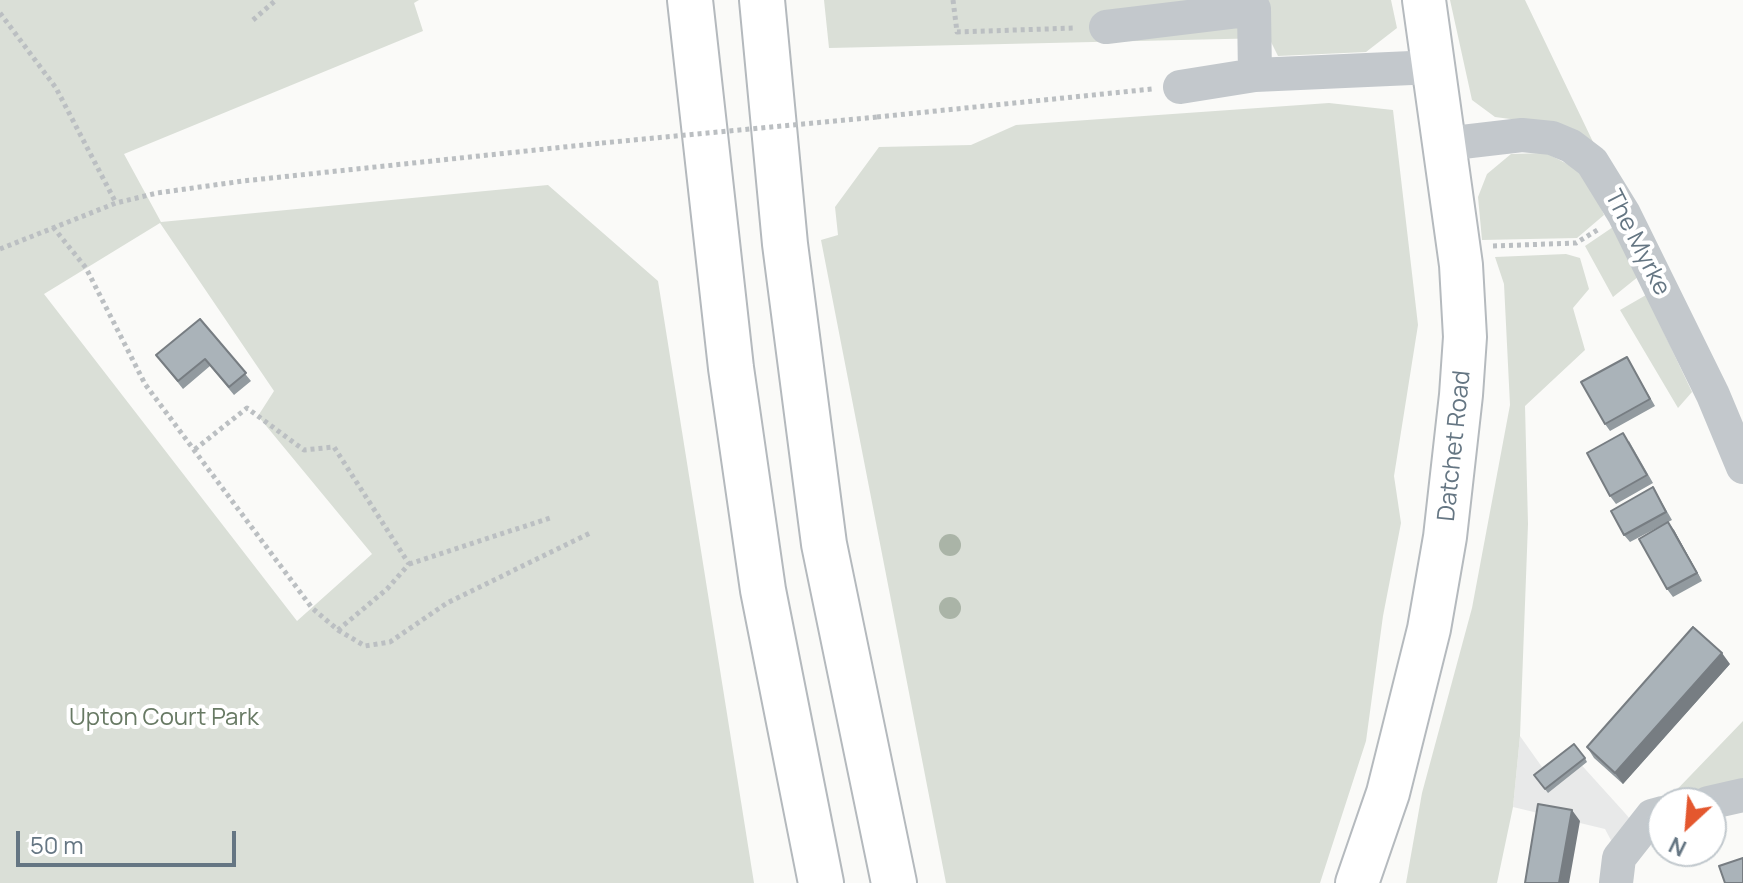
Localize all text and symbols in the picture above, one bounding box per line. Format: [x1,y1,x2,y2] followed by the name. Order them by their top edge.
[1598,185,1676,301] street label: The Myrke
[1433,369,1477,523] street label: Datchet Road
[69,704,259,732] park label: Upton Court Park
[1647,787,1727,867] north arrow
[20,815,240,865] scale bar
[30,828,84,861] text: 50 m
[1664,830,1691,864] text: N

